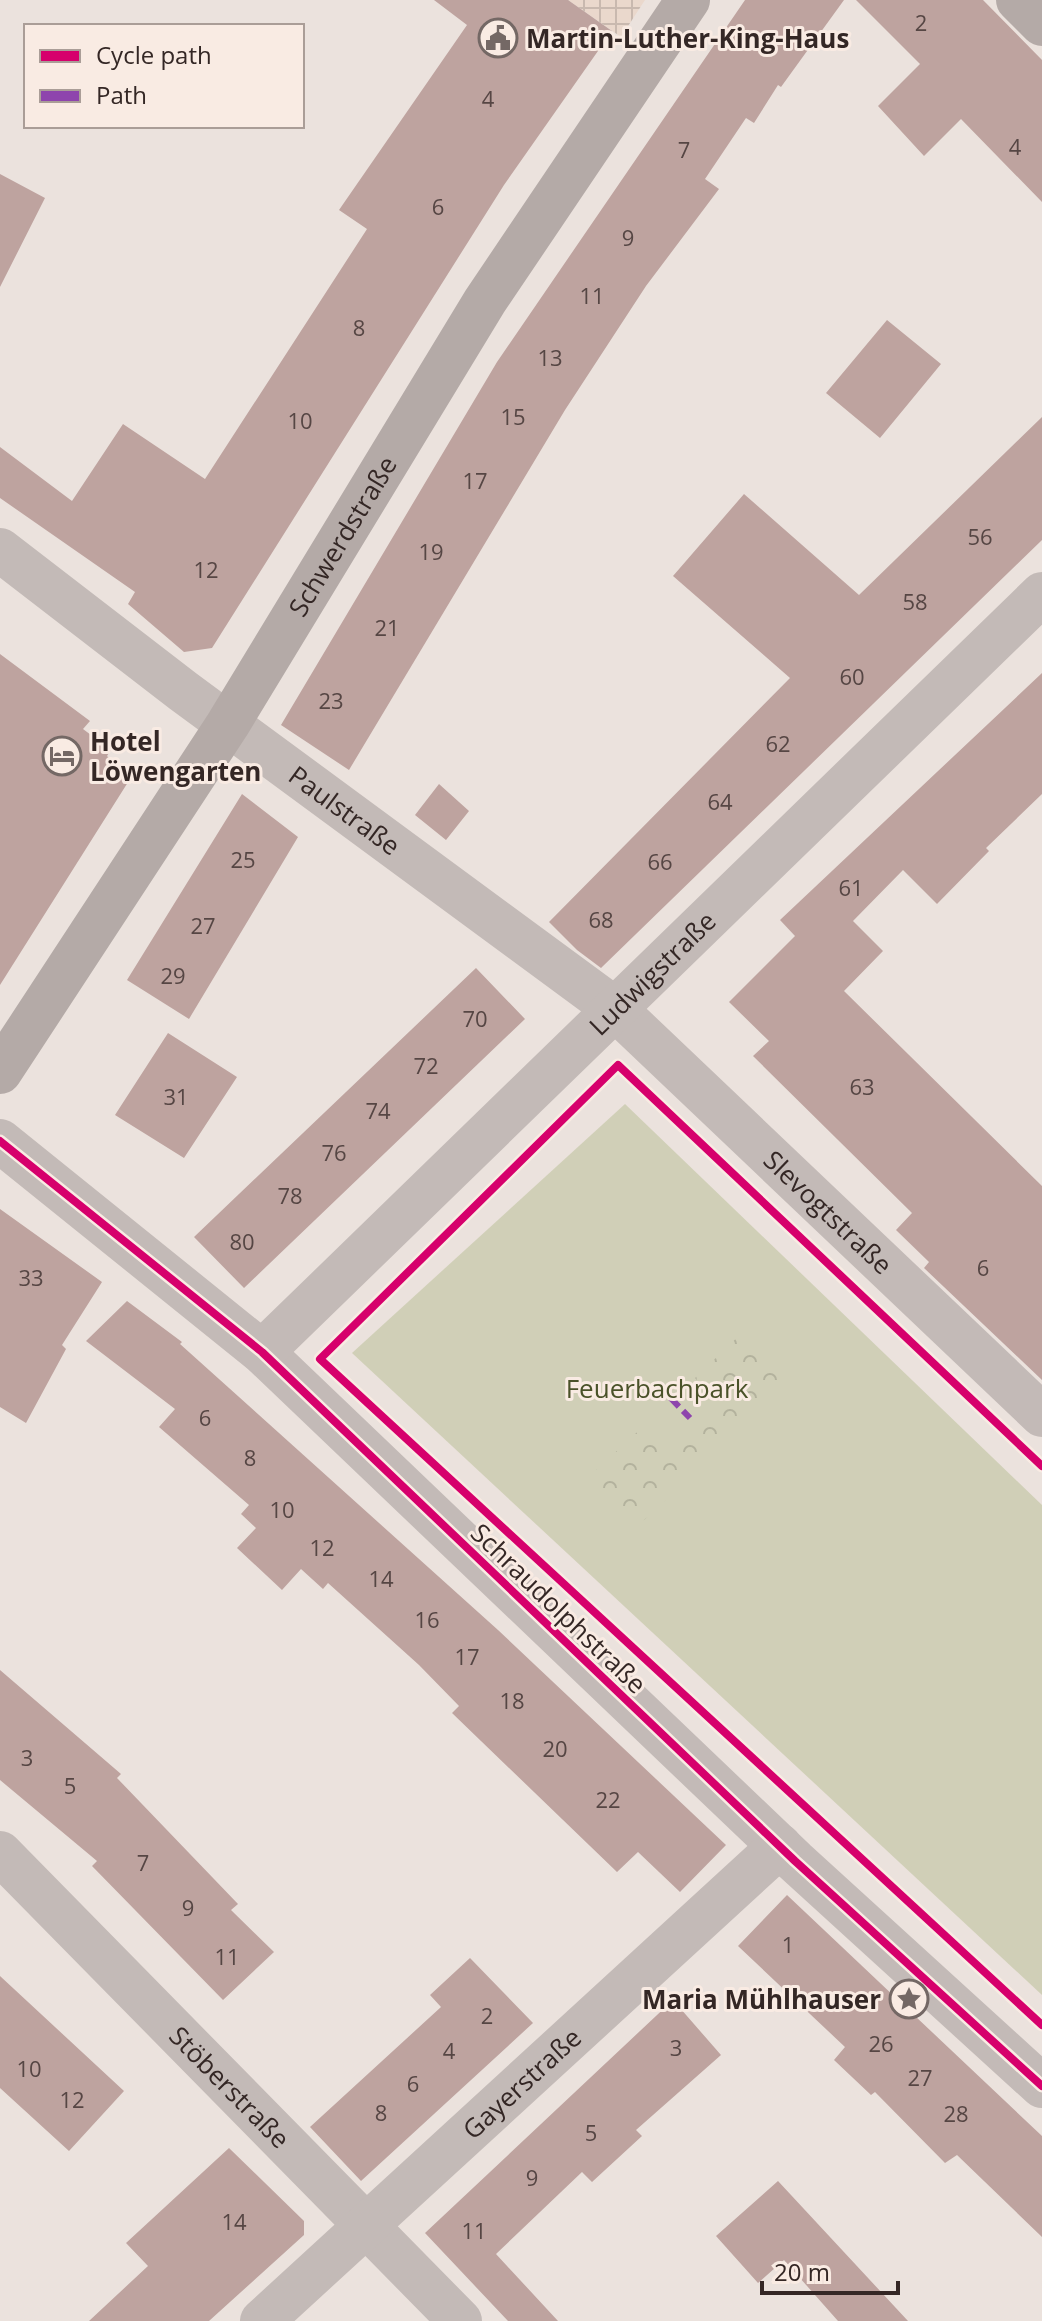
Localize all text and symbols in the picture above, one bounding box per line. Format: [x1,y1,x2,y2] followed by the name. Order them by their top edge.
[915,7,927,37] house number: 2
[477,17,519,59] public building icon: Martin-Luther-King-Haus
[526,20,849,56] place label: Martin-Luther-King-Haus
[24,24,304,128] legend
[96,38,212,71] text: Cycle path
[96,78,147,111] text: Path
[482,83,495,113] house number: 4
[1009,131,1022,161] house number: 4
[678,134,690,164] house number: 7
[432,191,444,221] house number: 6
[622,222,634,252] house number: 9
[579,280,605,310] house number: 11
[353,312,365,342] house number: 8
[537,342,563,372] house number: 13
[500,401,526,431] house number: 15
[287,405,313,435] house number: 10
[280,449,405,623] street label: Schwerdstraße
[462,465,488,495] house number: 17
[967,521,993,551] house number: 56
[418,536,444,566] house number: 19
[193,554,219,584] house number: 12
[902,586,928,616] house number: 58
[374,612,400,642] house number: 21
[839,661,865,691] house number: 60
[318,685,344,715] house number: 23
[90,723,261,789] place label: Hotel Löwengarten
[765,728,791,758] house number: 62
[41,735,83,777] hotel icon: Hotel Löwengarten
[282,757,408,863] street label: Paulstraße
[707,786,733,816] house number: 64
[230,844,256,874] house number: 25
[647,846,673,876] house number: 66
[838,872,864,902] house number: 61
[581,903,723,1043] street label: Ludwigstraße
[588,904,614,934] house number: 68
[190,910,216,940] house number: 27
[160,960,186,990] house number: 29
[462,1003,488,1033] house number: 70
[413,1050,439,1080] house number: 72
[849,1071,875,1101] house number: 63
[163,1081,189,1111] house number: 31
[365,1095,391,1125] house number: 74
[321,1137,347,1167] house number: 76
[756,1142,901,1282] street label: Slevogtstraße
[277,1180,303,1210] house number: 78
[229,1226,255,1256] house number: 80
[977,1252,989,1282] house number: 6
[18,1262,44,1292] house number: 33
[566,1370,749,1406] park label: Feuerbachpark
[199,1402,211,1432] house number: 6
[244,1442,256,1472] house number: 8
[269,1494,295,1524] house number: 10
[463,1515,655,1701] street label: Schraudolphstraße
[309,1532,335,1562] house number: 12
[368,1563,394,1593] house number: 14
[414,1604,440,1634] house number: 16
[454,1641,480,1671] house number: 17
[499,1685,525,1715] house number: 18
[542,1733,568,1763] house number: 20
[21,1742,33,1772] house number: 3
[64,1770,76,1800] house number: 5
[595,1784,621,1814] house number: 22
[137,1847,149,1877] house number: 7
[182,1892,194,1922] house number: 9
[782,1929,794,1959] house number: 1
[214,1941,240,1971] house number: 11
[888,1978,930,2020] place icon: Maria Mühlhauser
[642,1981,881,2017] place label: Maria Mühlhauser
[481,2000,493,2030] house number: 2
[162,2018,298,2156] street label: Stöberstraße
[454,2019,589,2147] street label: Gayerstraße
[868,2028,894,2058] house number: 26
[670,2032,682,2062] house number: 3
[443,2035,456,2065] house number: 4
[16,2053,42,2083] house number: 10
[907,2062,933,2092] house number: 27
[407,2068,419,2098] house number: 6
[59,2084,85,2114] house number: 12
[375,2097,387,2127] house number: 8
[943,2098,969,2128] house number: 28
[585,2117,597,2147] house number: 5
[526,2162,538,2192] house number: 9
[221,2206,247,2236] house number: 14
[461,2215,487,2245] house number: 11
[762,2245,898,2295] scale bar
[774,2255,830,2288] text: 20 m

